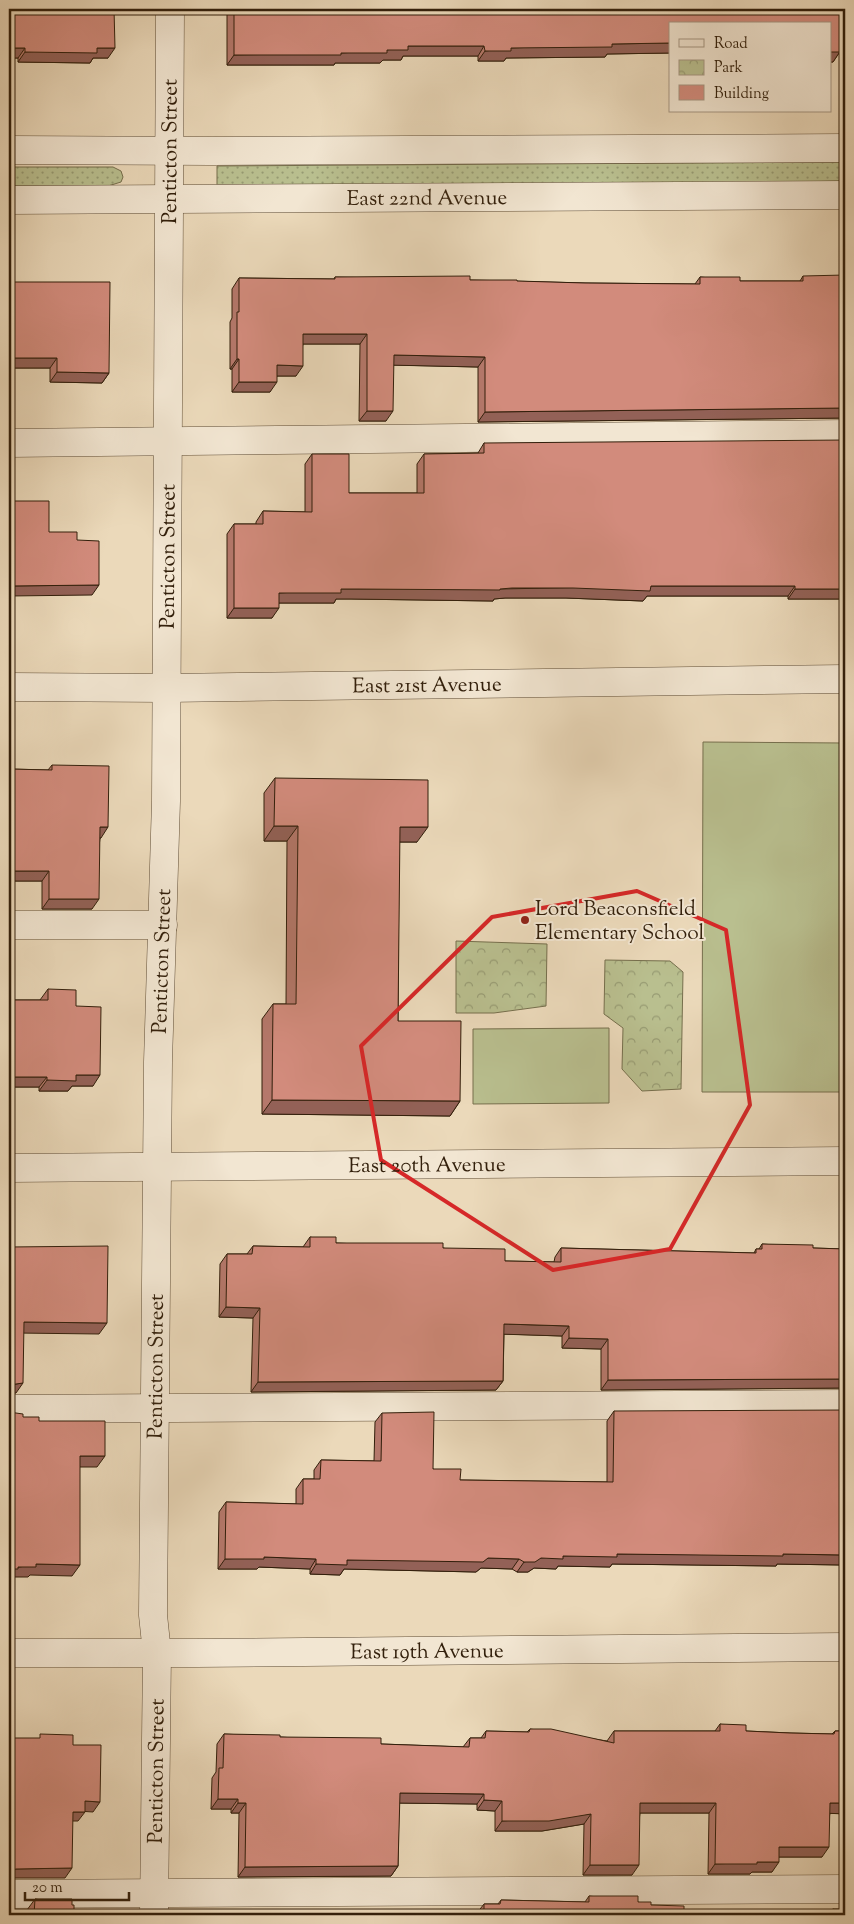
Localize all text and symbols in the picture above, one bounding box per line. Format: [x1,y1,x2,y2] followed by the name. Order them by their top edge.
[669,22,832,112] legend
[714,34,748,55] text: Road
[714,58,743,79] text: Park
[156,79,187,224] street label: Penticton Street
[714,84,769,105] text: Building
[347,184,507,215] street label: East 22nd Avenue
[154,484,185,629] street label: Penticton Street
[352,671,502,703] street label: East 21st Avenue
[146,888,180,1034] street label: Penticton Street
[535,895,705,949] place label: Lord Beaconsfield Elementary School
[519,914,531,926] marker: Lord Beaconsfield Elementary School
[348,1151,506,1182] street label: East 20th Avenue
[142,1293,173,1439] street label: Penticton Street
[350,1637,504,1669] street label: East 19th Avenue
[142,1698,173,1844] street label: Penticton Street
[25,1869,129,1901] scale bar
[32,1878,63,1899] text: 20 m

